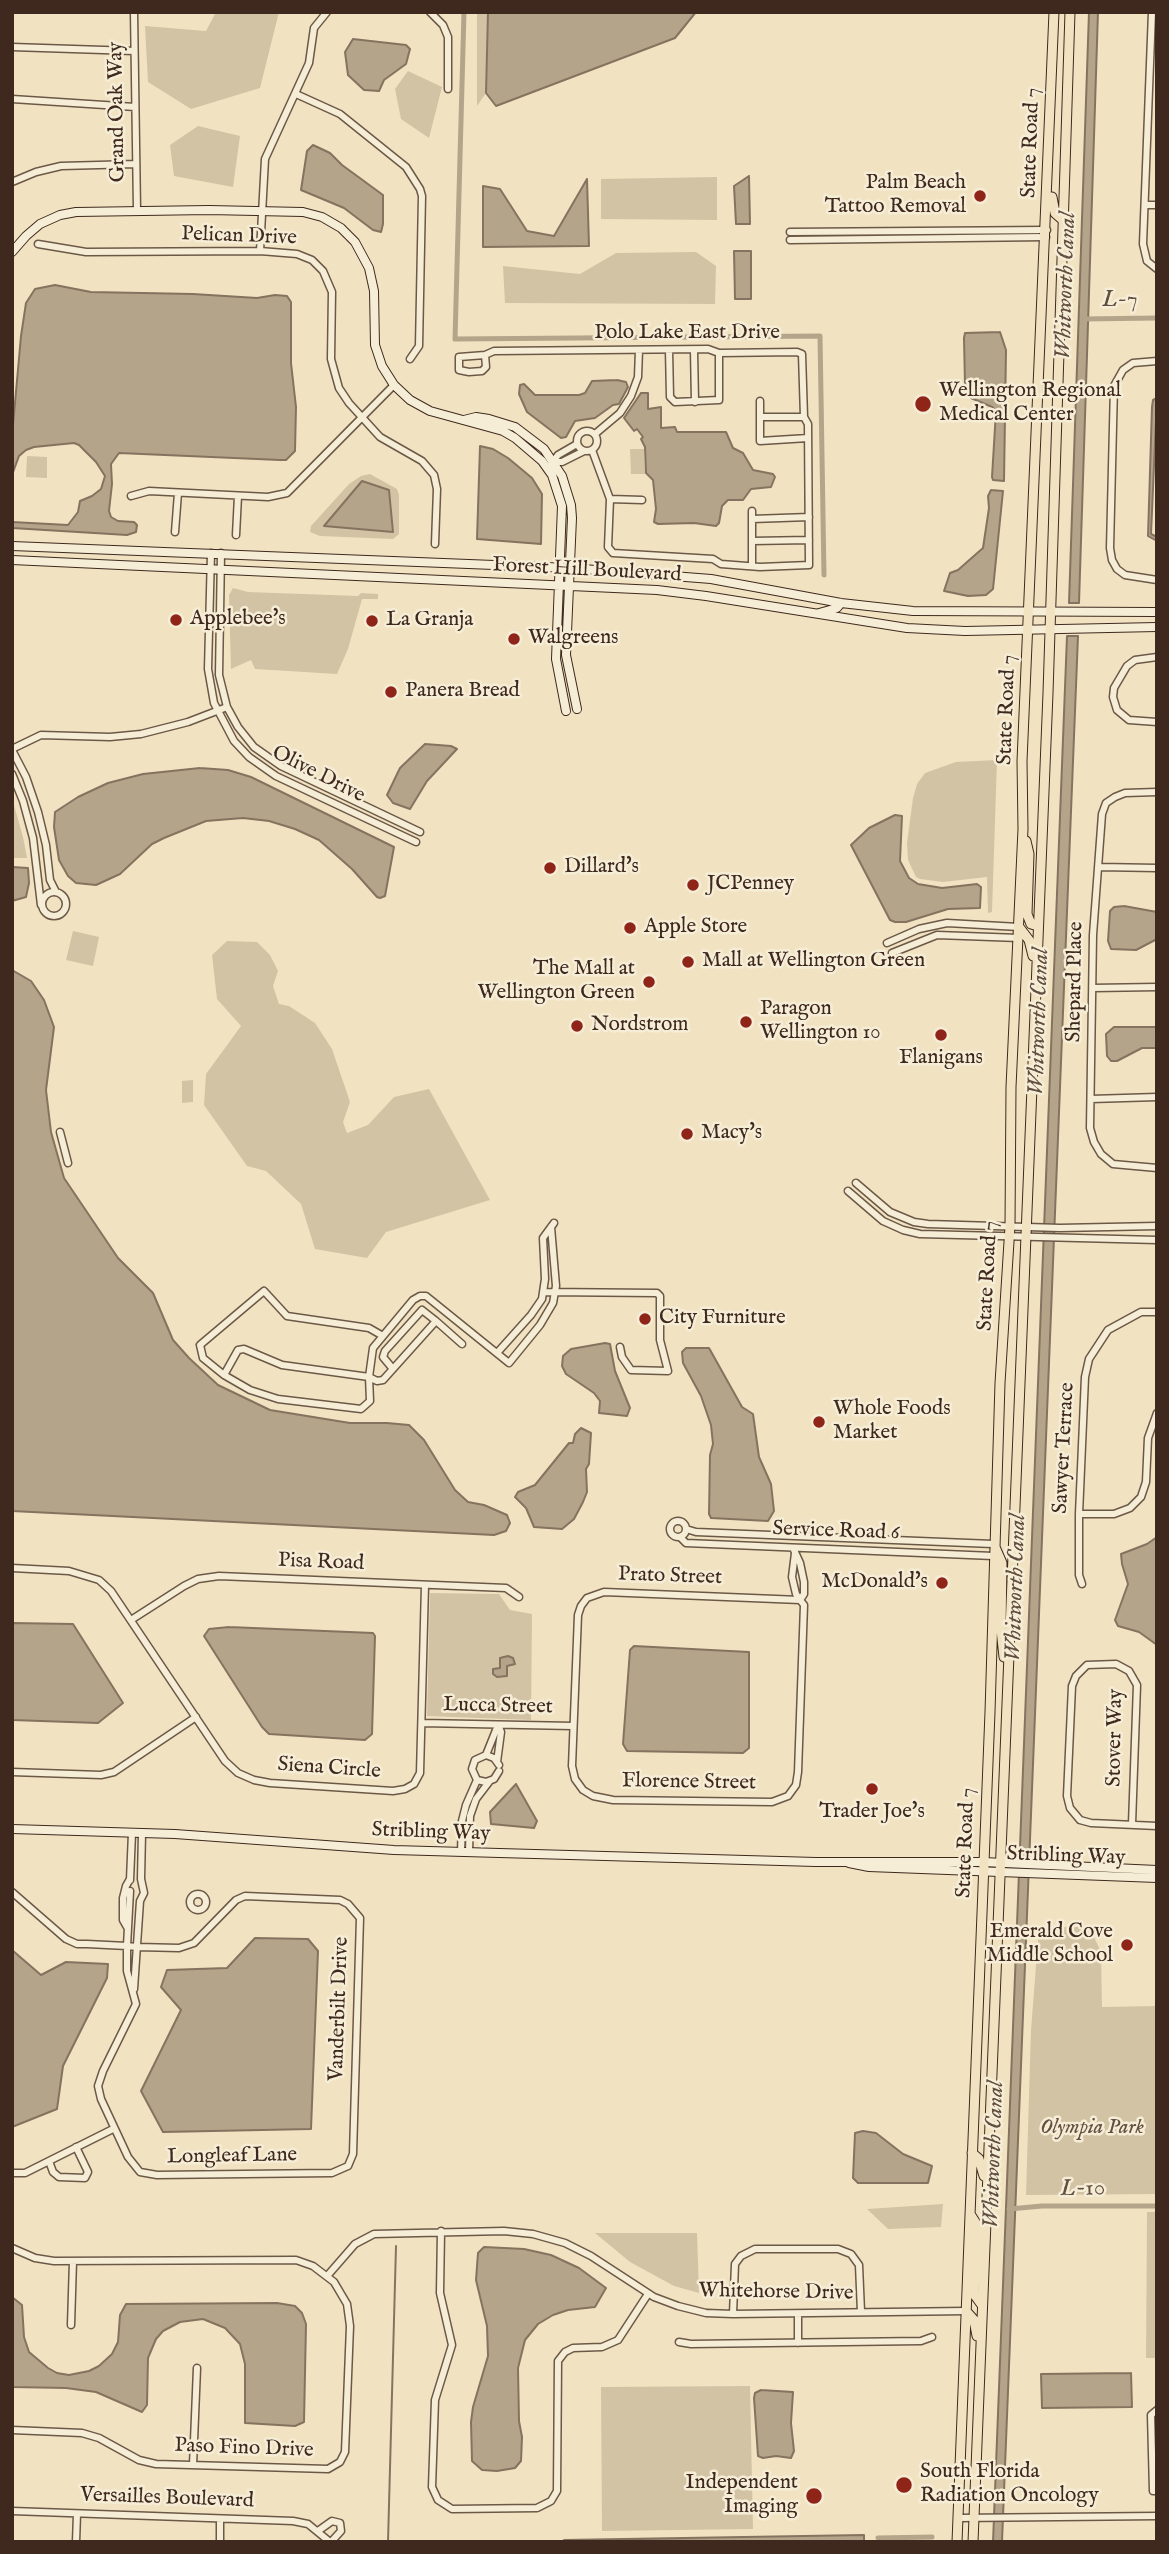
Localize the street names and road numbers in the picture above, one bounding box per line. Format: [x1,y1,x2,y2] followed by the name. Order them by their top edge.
[104,41,132,183] street label: Grand Oak Way
[1017,87,1047,199] street label: State Road 7
[181,222,297,252] street label: Pelican Drive
[594,321,780,347] street label: Polo Lake East Drive
[492,553,682,589] street label: Forest Hill Boulevard
[993,654,1023,766] street label: State Road 7
[267,741,369,809] street label: Olive Drive
[1062,921,1090,1043] street label: Shepard Place
[974,1220,1004,1332] street label: State Road 7
[1049,1382,1081,1514] street label: Sawyer Terrace
[772,1517,900,1547] street label: Service Road 6
[277,1549,365,1577] street label: Pisa Road
[618,1563,722,1591] street label: Prato Street
[1103,1689,1129,1787] street label: Stover Way
[443,1693,553,1721] street label: Lucca Street
[277,1753,381,1785] street label: Siena Circle
[622,1769,756,1797] street label: Florence Street
[952,1787,982,1899] street label: State Road 7
[371,1818,491,1848] street label: Stribling Way
[1006,1842,1126,1872] street label: Stribling Way
[325,1936,355,2082] street label: Vanderbilt Drive
[167,2143,297,2171] street label: Longleaf Lane
[698,2279,854,2307] street label: Whitehorse Drive
[174,2434,314,2464] street label: Paso Fino Drive
[80,2483,254,2515] street label: Versailles Boulevard

